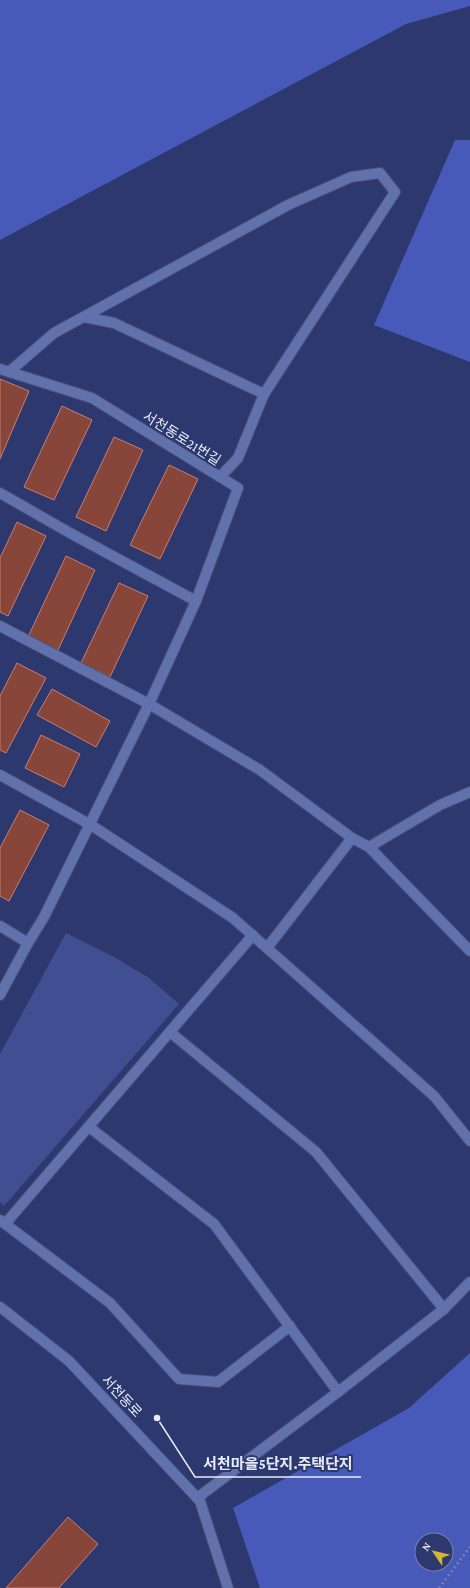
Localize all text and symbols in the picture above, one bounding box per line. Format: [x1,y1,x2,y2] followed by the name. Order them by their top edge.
[140,408,224,468] street label: 서천동로21번길
[99,1372,145,1420] street label: 서천동로
[195,1450,361,1477] callout: 서천마을5단지.주택단지
[203,1455,353,1472] text: 서천마을5단지.주택단지
[414,1532,454,1572] north arrow
[419,1539,433,1553] text: N

